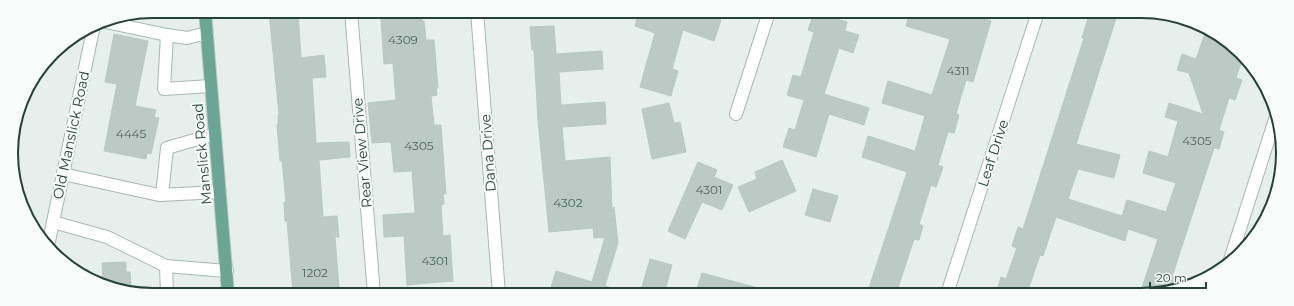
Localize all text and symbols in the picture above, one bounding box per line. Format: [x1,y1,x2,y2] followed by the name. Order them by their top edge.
[388,32,418,47] house number: 4309
[946,63,970,78] house number: 4311
[49,69,93,201] street label: Old Manslick Road
[348,97,376,209] street label: Rear View Drive
[189,102,215,206] street label: Manslick Road
[476,114,500,192] street label: Dana Drive
[974,117,1012,189] street label: Leaf Drive
[116,126,146,141] house number: 4445
[1182,133,1212,148] house number: 4305
[404,138,434,153] house number: 4305
[696,182,722,197] house number: 4301
[553,195,583,210] house number: 4302
[422,253,448,268] house number: 4301
[1150,264,1206,290] scale bar
[302,265,328,280] house number: 1202
[1156,270,1187,285] text: 20 m

